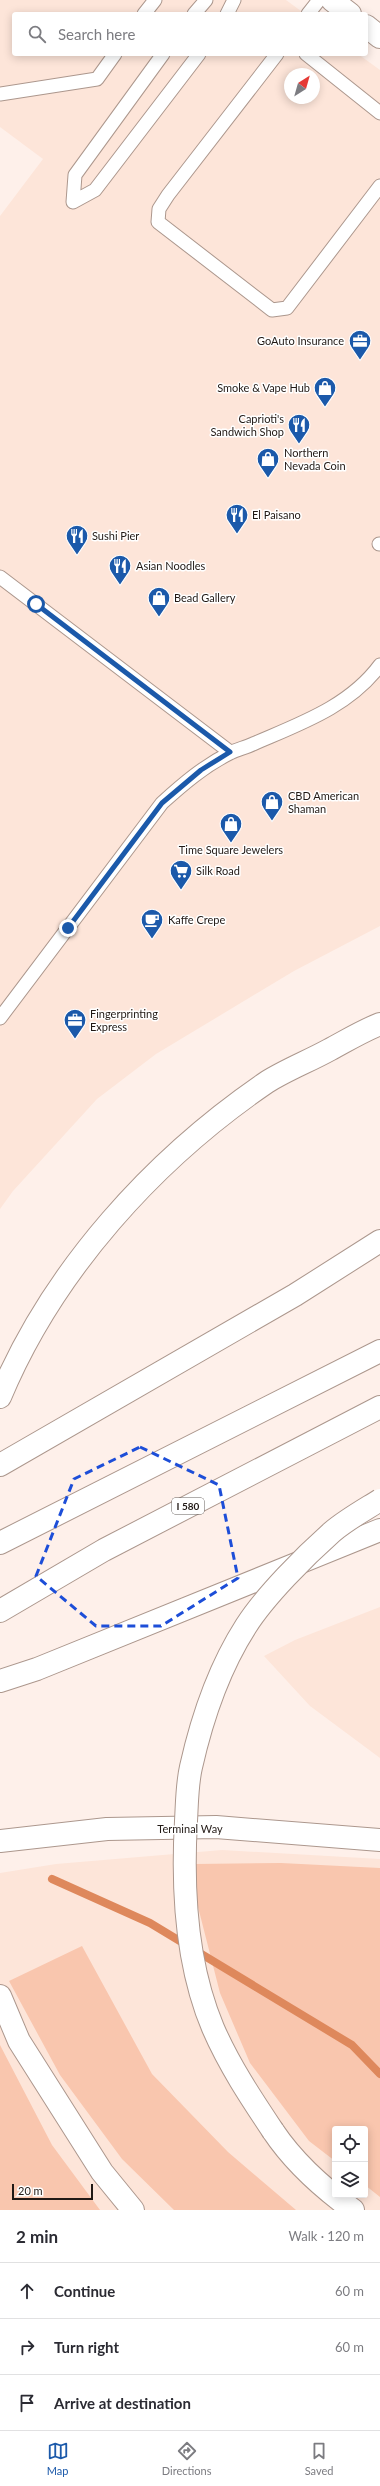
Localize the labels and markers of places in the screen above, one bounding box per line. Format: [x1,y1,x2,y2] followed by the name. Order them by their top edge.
[347,328,373,361] office icon: GoAuto Insurance
[257,334,344,347] place label: GoAuto Insurance
[312,375,338,408] shop icon: Smoke & Vape Hub
[217,381,310,394] place label: Smoke & Vape Hub
[210,412,284,438] place label: Caprioti's Sandwich Shop
[286,412,312,445] restaurant icon: Caprioti's Sandwich Shop
[255,446,281,479] shop icon: Northern Nevada Coin
[284,446,346,472] place label: Northern Nevada Coin
[224,502,250,535] restaurant icon: El Paisano
[252,508,301,521] place label: El Paisano
[64,523,90,556] restaurant icon: Sushi Pier
[92,529,139,542] place label: Sushi Pier
[107,553,133,586] restaurant icon: Asian Noodles
[136,559,206,572] place label: Asian Noodles
[146,585,172,618] shop icon: Bead Gallery
[174,591,236,604] place label: Bead Gallery
[259,789,285,822] shop icon: CBD American Shaman
[288,789,359,815] place label: CBD American Shaman
[218,811,244,844] shop icon: Time Square Jewelers
[179,843,283,856] place label: Time Square Jewelers
[168,858,194,891] supermarket icon: Silk Road
[196,864,240,877] place label: Silk Road
[139,907,165,940] cafe icon: Kaffe Crepe
[168,913,225,926] place label: Kaffe Crepe
[62,1007,88,1040] office icon: Fingerprinting Express
[90,1007,158,1033] place label: Fingerprinting Express

